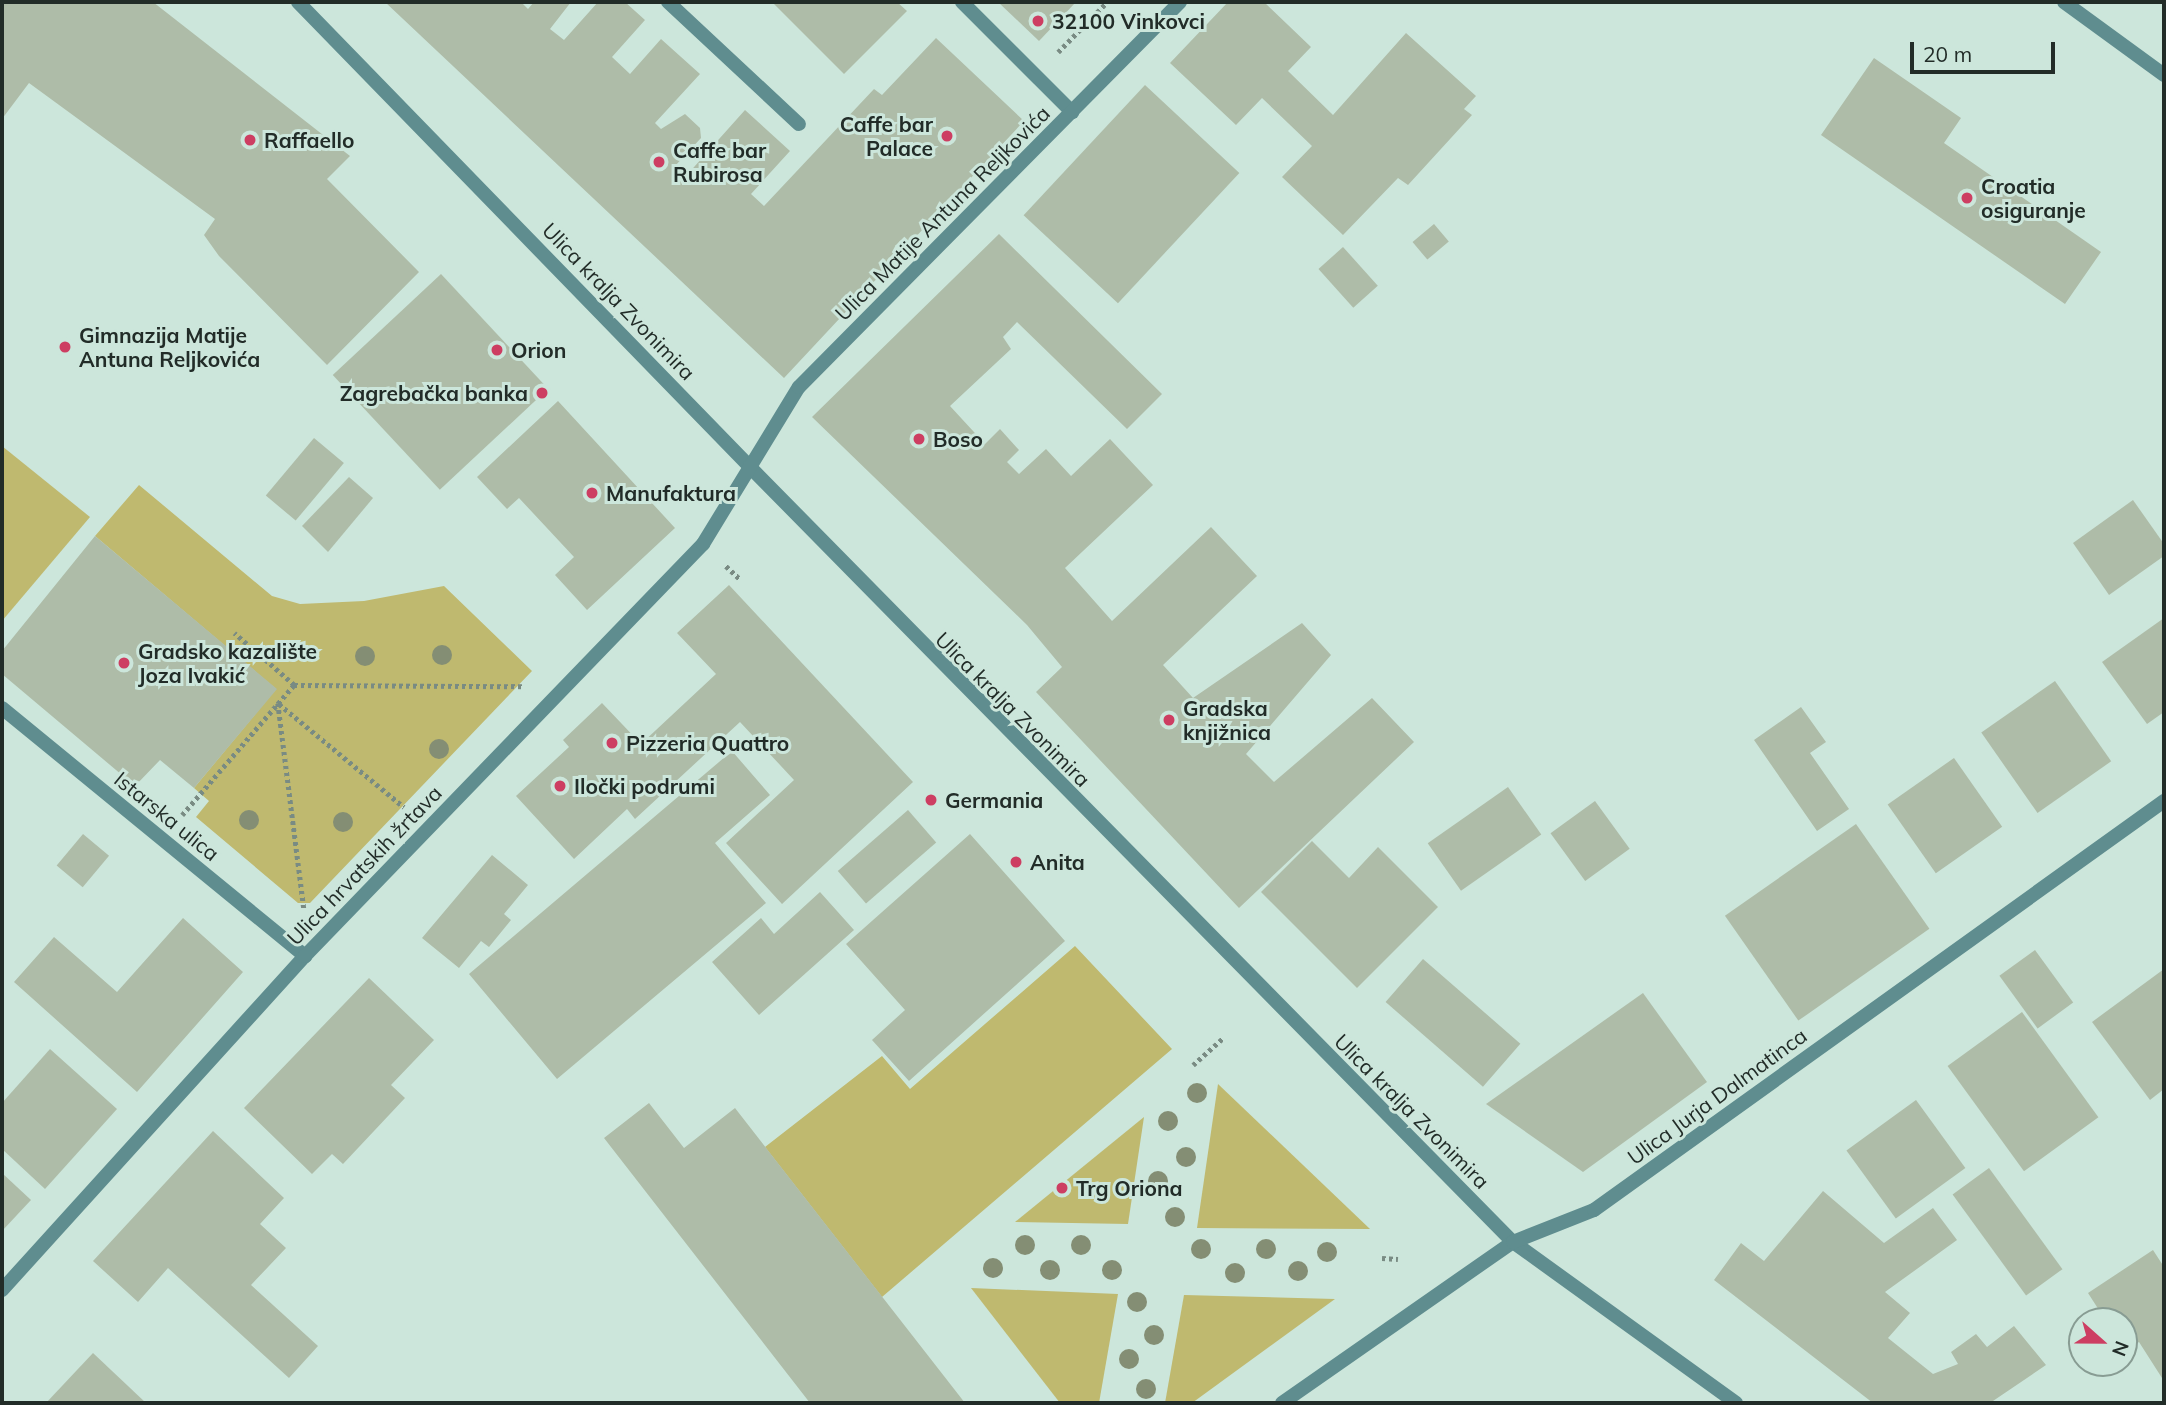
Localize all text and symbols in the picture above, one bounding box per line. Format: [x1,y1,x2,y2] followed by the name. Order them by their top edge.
[1052,8,1205,34] place label: 32100 Vinkovci
[1030,13,1046,29] marker: 32100 Vinkovci
[1914,28,2059,72] scale bar
[1923,41,1972,67] text: 20 m
[829,100,1055,326] street label: Ulica Matije Antuna Reljkovića
[840,111,933,161] place label: Caffe bar Palace
[264,127,354,153] place label: Raffaello
[939,128,955,144] marker: Caffe bar Palace
[242,132,258,148] marker: Raffaello
[673,137,766,187] place label: Caffe bar Rubirosa
[651,154,667,170] marker: Caffe bar Rubirosa
[1981,173,2086,223] place label: Croatia osiguranje
[1959,190,1975,206] marker: Croatia osiguranje
[538,217,700,385] street label: Ulica kralja Zvonimira
[79,322,260,372] place label: Gimnazija Matije Antuna Reljkovića
[511,337,566,363] place label: Orion
[57,339,73,355] marker: Gimnazija Matije Antuna Reljkovića
[489,342,505,358] marker: Orion
[340,380,528,406] place label: Zagrebačka banka
[534,385,550,401] marker: Zagrebačka banka
[933,426,983,452] place label: Boso
[911,431,927,447] marker: Boso
[606,480,736,506] place label: Manufaktura
[584,485,600,501] marker: Manufaktura
[930,626,1096,792] street label: Ulica kralja Zvonimira
[138,638,317,688] place label: Gradsko kazalište Joza Ivakić
[116,655,132,671] marker: Gradsko kazalište Joza Ivakić
[1183,695,1271,745] place label: Gradska knjižnica
[1161,712,1177,728] marker: Gradska knjižnica
[626,730,789,756] place label: Pizzeria Quattro
[604,735,620,751] marker: Pizzeria Quattro
[110,766,224,866] street label: Istarska ulica
[574,773,715,799] place label: Iločki podrumi
[552,778,568,794] marker: Iločki podrumi
[281,780,447,950] street label: Ulica hrvatskih žrtava
[945,787,1043,813] place label: Germania
[923,792,939,808] marker: Germania
[1030,849,1085,875] place label: Anita
[1008,854,1024,870] marker: Anita
[1622,1023,1812,1169] street label: Ulica Jurja Dalmatinca
[1329,1028,1495,1194] street label: Ulica kralja Zvonimira
[1076,1175,1183,1201] place label: Trg Oriona
[1054,1180,1070,1196] marker: Trg Oriona
[2068,1307,2138,1377] north arrow
[2107,1338,2135,1360] text: N

